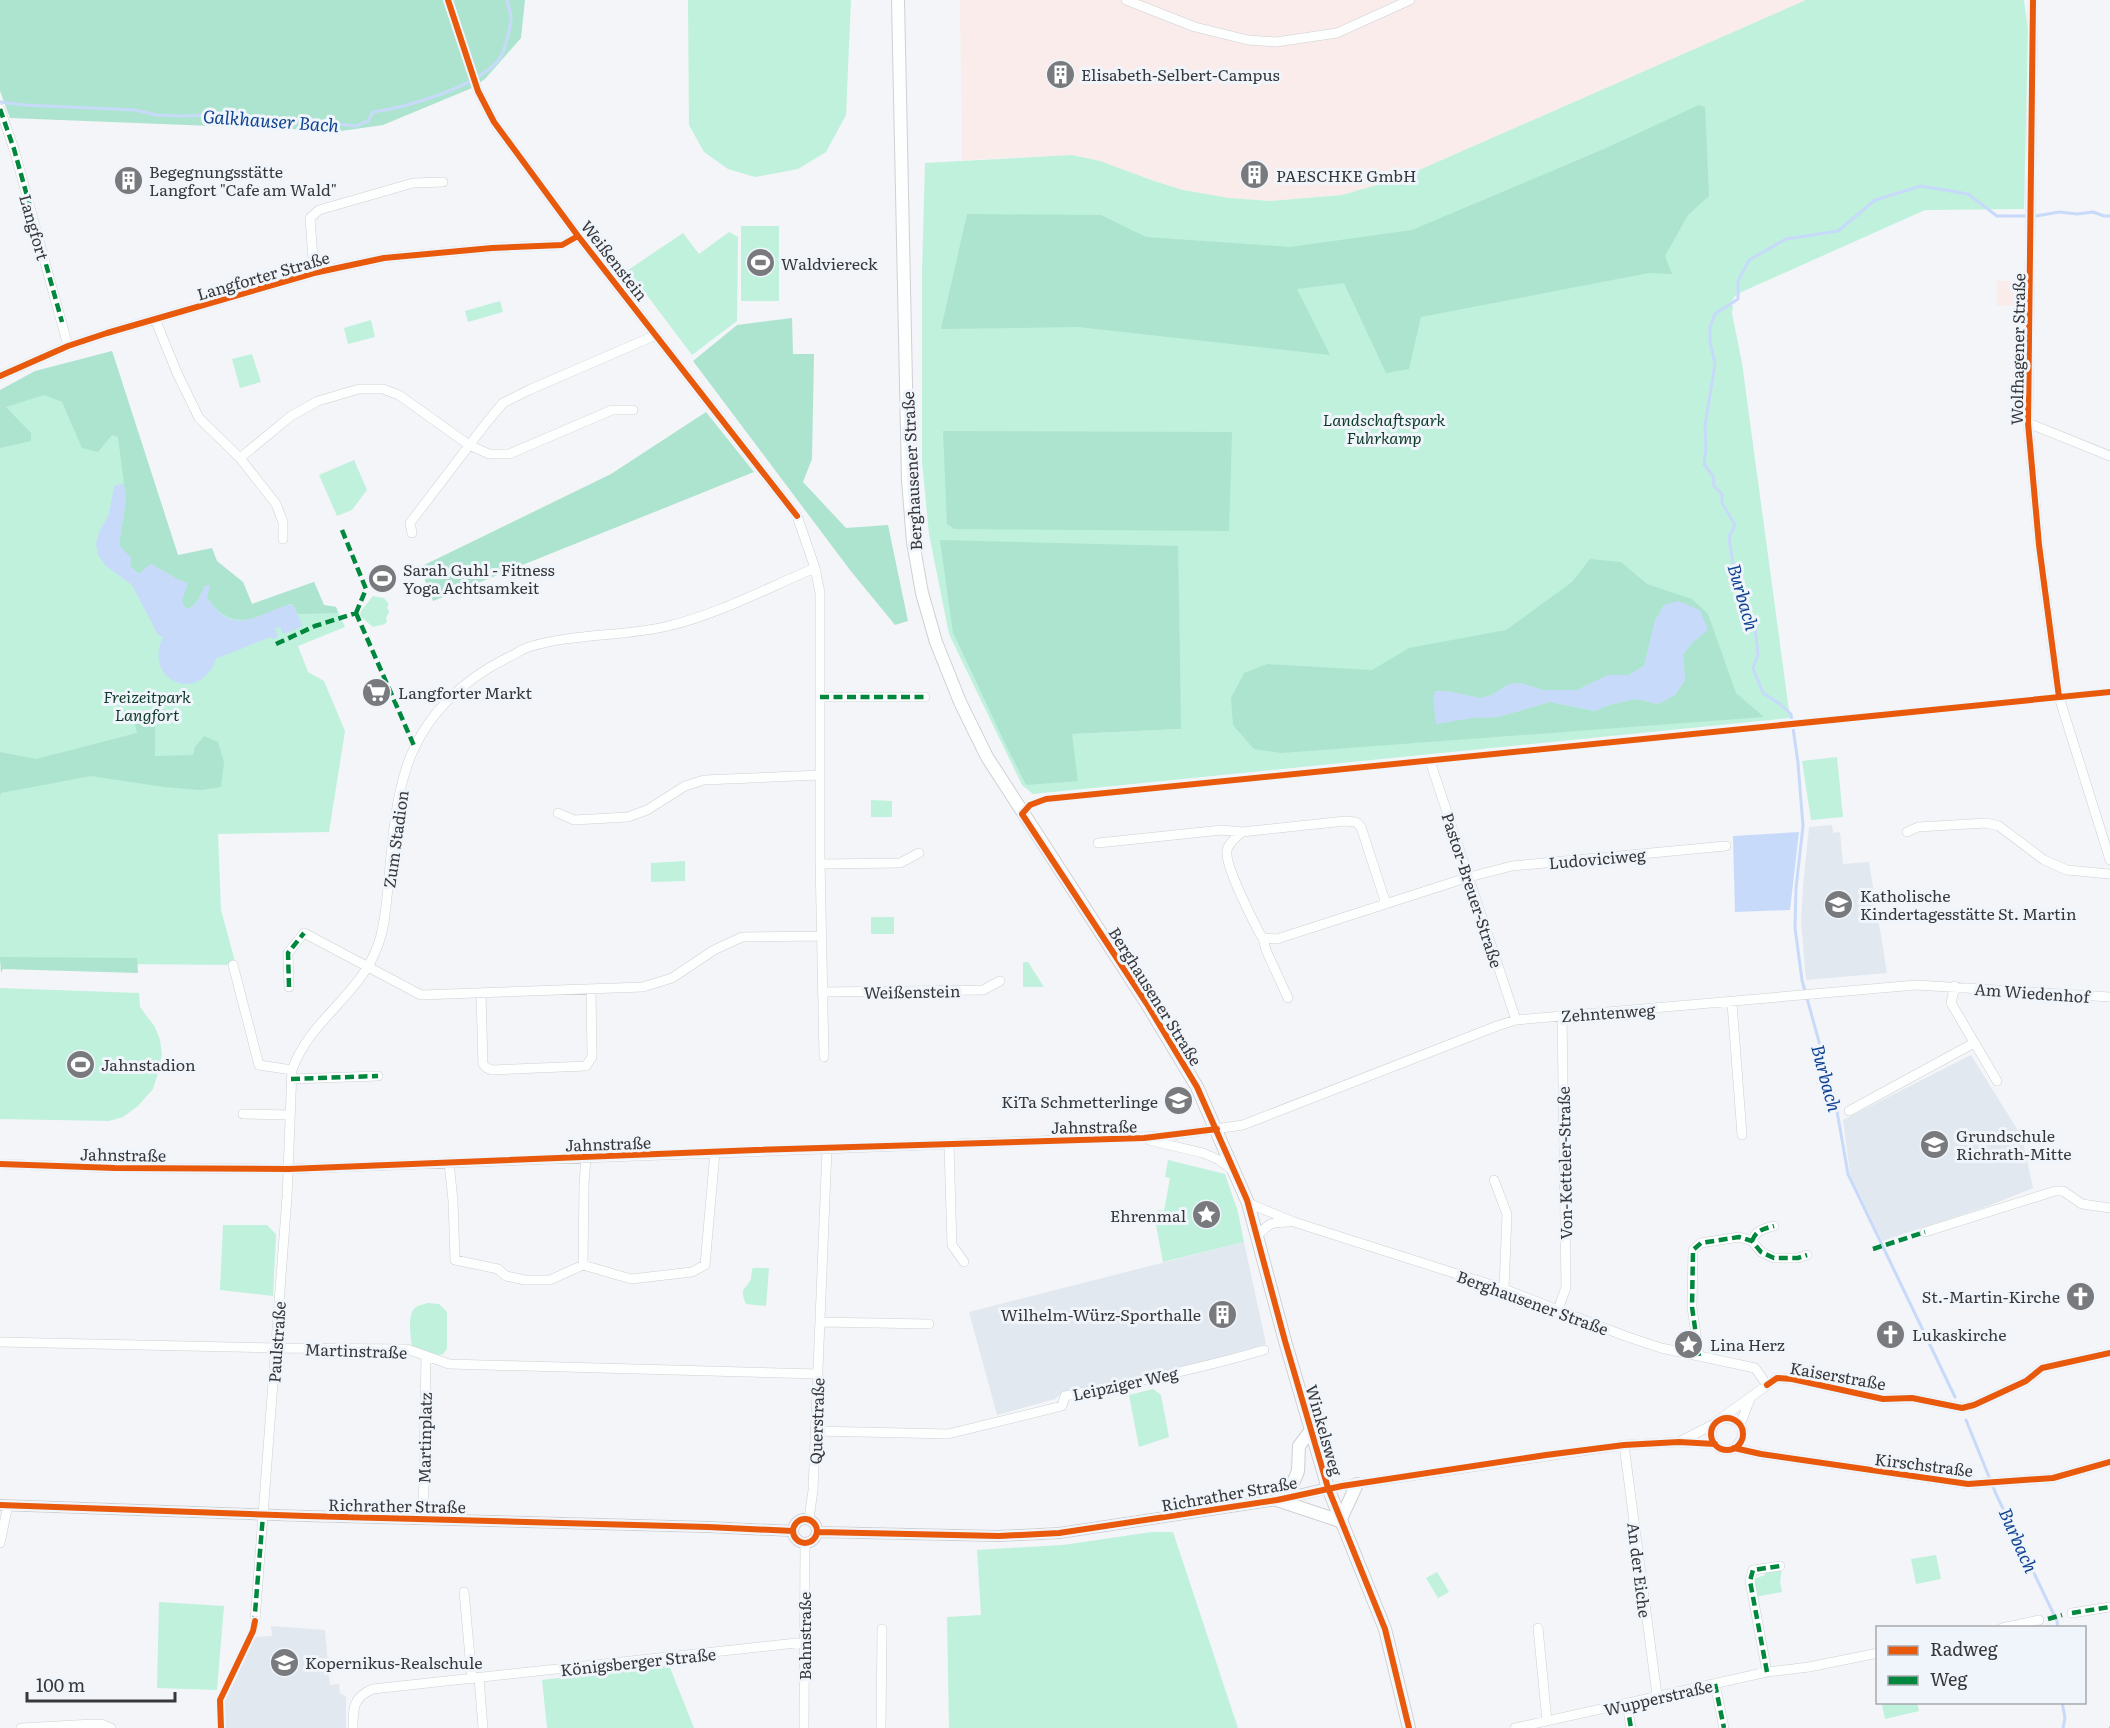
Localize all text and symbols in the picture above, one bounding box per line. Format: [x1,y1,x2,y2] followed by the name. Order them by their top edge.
[1044,58,1076,90] building icon: Elisabeth-Selbert-Campus
[1081,62,1280,86] place label: Elisabeth-Selbert-Campus
[202,102,340,138] water label: Galkhauser Bach
[149,159,337,201] place label: Begegnungsstätte Langfort "Cafe am Wald"
[1239,159,1271,191] building icon: PAESCHKE GmbH
[1276,163,1416,187] place label: PAESCHKE GmbH
[112,164,144,196] building icon: Begegnungsstätte Langfort "Cafe am Wald"
[14,191,56,263] street label: Langfort
[576,214,654,306] street label: Weißenstein
[194,245,332,305] street label: Langforter Straße
[744,247,776,279] sports icon: Waldviereck
[781,251,878,275] place label: Waldviereck
[2004,273,2030,425] street label: Wolfhagener Straße
[895,391,927,551] street label: Berghausener Straße
[1323,407,1445,449] park label: Landschaftspark Fuhrkamp
[403,557,555,599] place label: Sarah Guhl - Fitness Yoga Achtsamkeit
[1722,560,1767,634] water label: Burbach
[366,562,398,594] sports icon: Sarah Guhl - Fitness Yoga Achtsamkeit
[361,676,393,708] supermarket icon: Langforter Markt
[398,680,532,704] place label: Langforter Markt
[103,684,191,726] park label: Freizeitpark Langfort
[376,788,414,889] street label: Zum Stadion
[1437,809,1509,971] street label: Pastor-Breuer-Straße
[1547,842,1647,874] street label: Ludoviciweg
[1860,883,2077,925] place label: Katholische Kindertagesstätte St. Martin
[1823,888,1855,920] school or university icon: Katholische Kindertagesstätte St. Martin
[1104,922,1208,1070] street label: Berghausener Straße
[1974,976,2092,1008] street label: Am Wiedenhof
[863,978,961,1004] street label: Weißenstein
[1560,997,1656,1027] street label: Zehntenweg
[1805,1041,1849,1115] water label: Burbach
[64,1048,96,1080] sports icon: Jahnstadion
[101,1052,196,1076] place label: Jahnstadion
[1163,1085,1195,1117] school or university icon: KiTa Schmetterlinge
[1551,1086,1577,1240] street label: Von-Ketteler-Straße
[1001,1089,1158,1113] place label: KiTa Schmetterlinge
[1051,1113,1137,1139] street label: Jahnstraße
[1956,1123,2072,1165] place label: Grundschule Richrath-Mitte
[1919,1128,1951,1160] school or university icon: Grundschule Richrath-Mitte
[564,1130,652,1156] street label: Jahnstraße
[80,1141,166,1167] street label: Jahnstraße
[1191,1199,1223,1231] place icon: Ehrenmal
[1110,1203,1186,1227] place label: Ehrenmal
[1454,1263,1612,1341] street label: Berghausener Straße
[2065,1280,2097,1312] church icon: St.-Martin-Kirche
[1922,1284,2060,1308] place label: St.-Martin-Kirche
[1206,1298,1238,1330] building icon: Wilhelm-Würz-Sporthalle
[261,1300,291,1384] street label: Paulstraße
[1001,1302,1201,1326] place label: Wilhelm-Würz-Sporthalle
[1875,1318,1907,1350] church icon: Lukaskirche
[1912,1322,2007,1346] place label: Lukaskirche
[1673,1328,1705,1360] place icon: Lina Herz
[1710,1332,1785,1356] place label: Lina Herz
[304,1336,408,1364] street label: Martinstraße
[1788,1355,1888,1395] street label: Kaiserstraße
[1070,1360,1180,1406] street label: Leipziger Weg
[802,1377,830,1465] street label: Querstraße
[1300,1381,1350,1479] street label: Winkelsweg
[411,1392,437,1484] street label: Martinplatz
[1873,1446,1975,1482] street label: Kirschstraße
[1159,1469,1299,1517] street label: Richrather Straße
[328,1492,466,1518] street label: Richrather Straße
[1993,1503,2045,1577] water label: Burbach
[1622,1521,1658,1619] street label: An der Eiche
[792,1592,816,1680] street label: Bahnstraße
[1876,1626,2086,1704] legend
[1930,1635,1999,1662] text: Radweg
[559,1641,717,1681] street label: Königsberger Straße
[268,1646,300,1678] school or university icon: Kopernikus-Realschule
[305,1650,482,1674] place label: Kopernikus-Realschule
[27,1665,176,1703] scale bar
[1930,1665,1968,1692] text: Weg
[36,1671,85,1698] text: 100 m
[1601,1673,1715,1721] street label: Wupperstraße

